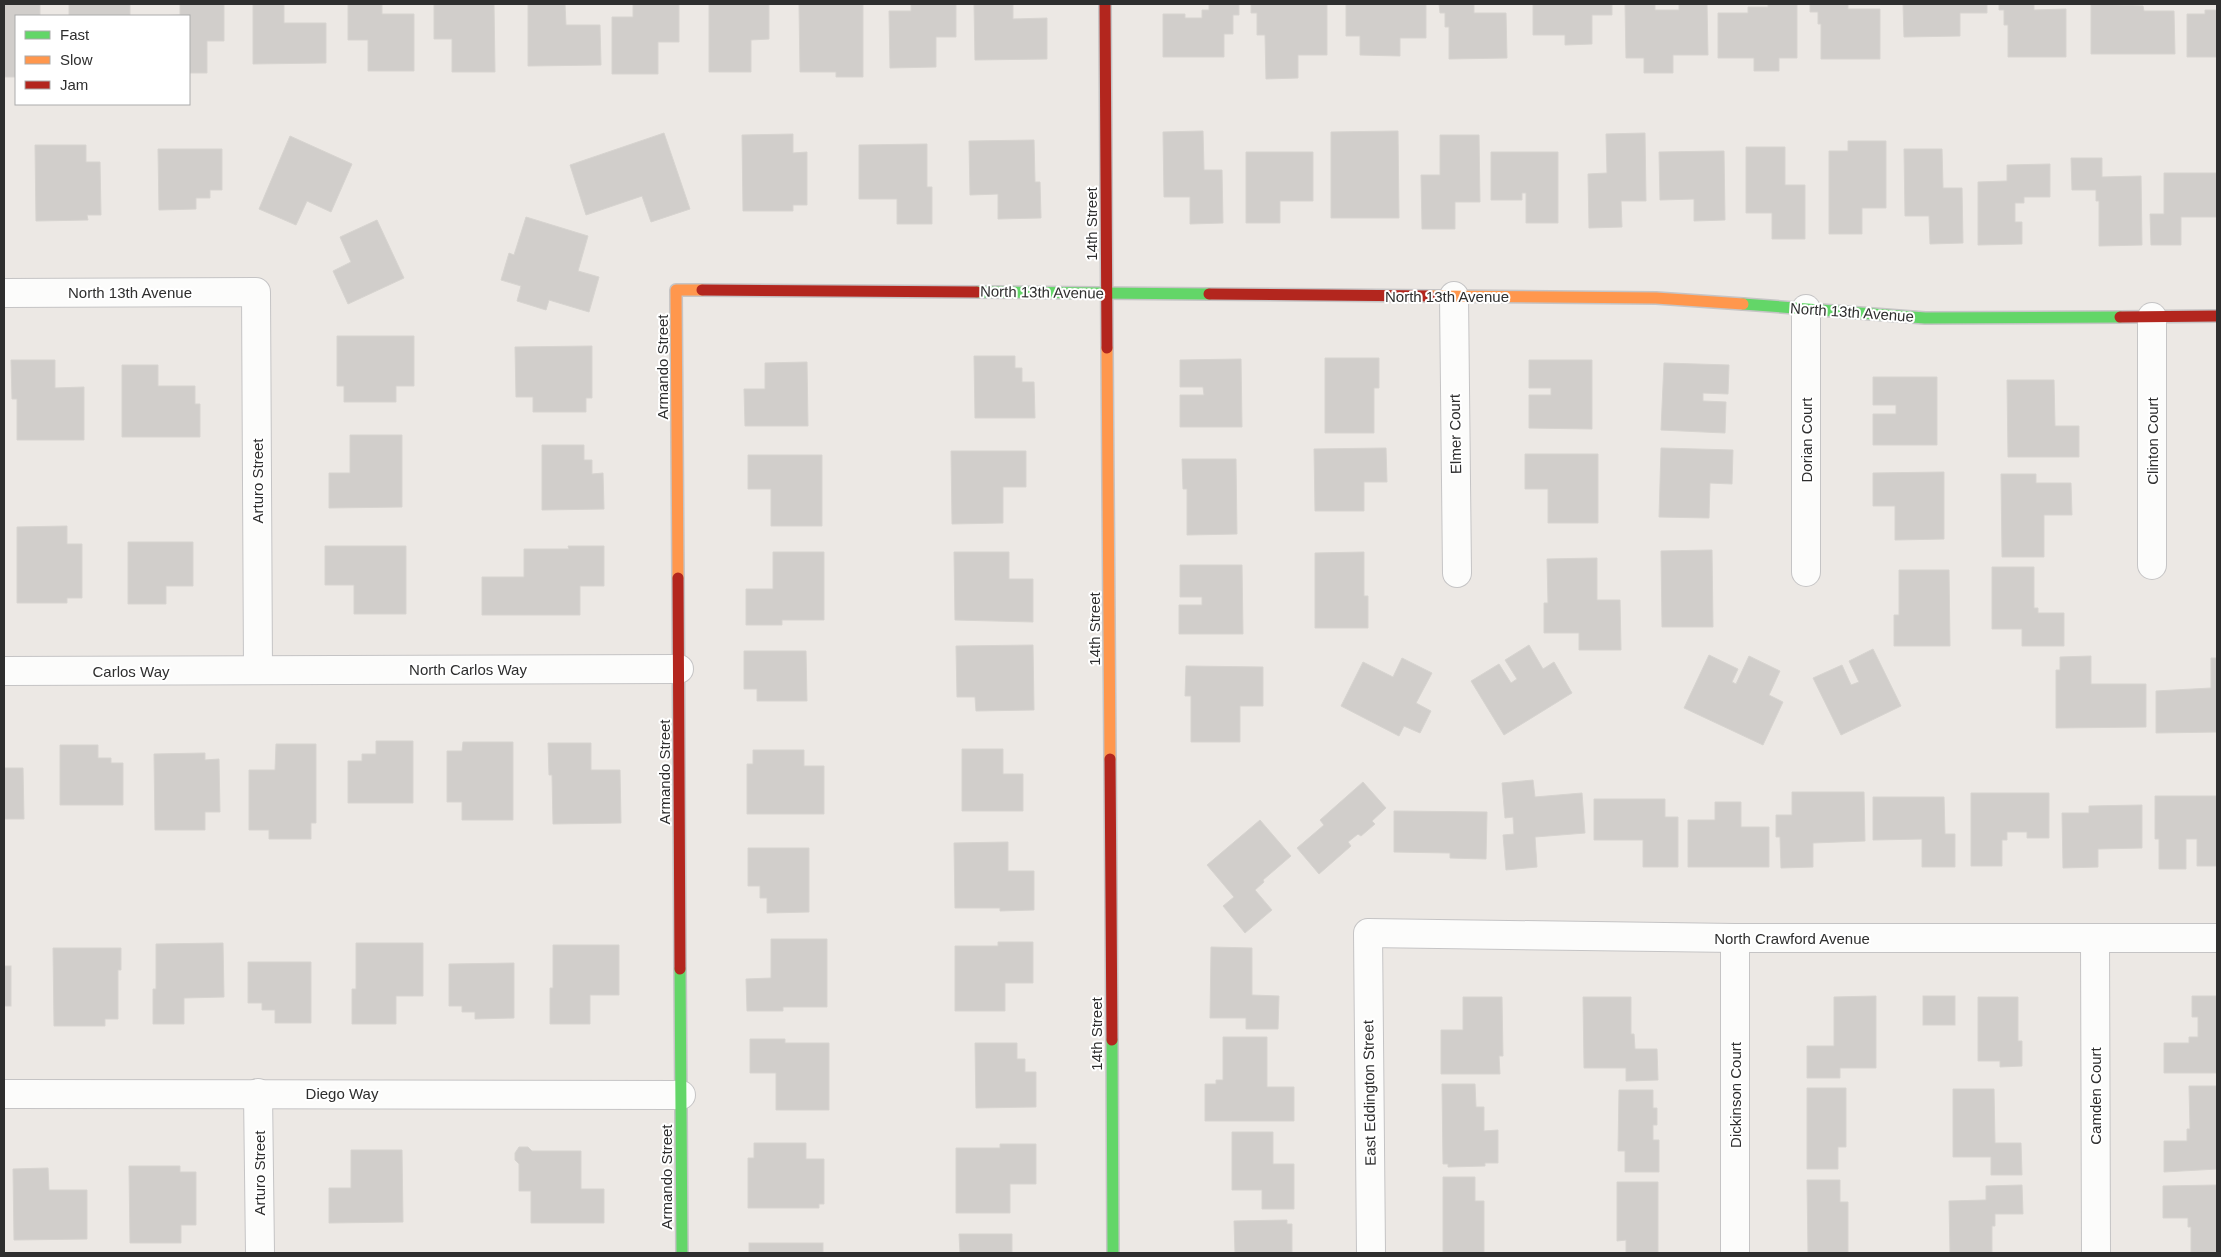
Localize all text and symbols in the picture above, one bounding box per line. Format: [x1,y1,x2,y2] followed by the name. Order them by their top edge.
[15,15,190,105] legend
[60,26,90,43] text: Fast
[60,51,93,68] text: Slow
[60,76,88,93] text: Jam
[1083,186,1100,261] street label: 14th Street
[980,282,1104,302] street label: North 13th Avenue
[68,284,192,301] street label: North 13th Avenue
[1385,288,1509,305] street label: North 13th Avenue
[1790,299,1914,325] street label: North 13th Avenue
[654,314,671,420] street label: Armando Street
[1446,393,1464,474] street label: Elmer Court
[2144,396,2161,485] street label: Clinton Court
[1798,397,1815,483] street label: Dorian Court
[249,438,266,524] street label: Arturo Street
[1086,591,1103,666] street label: 14th Street
[409,661,527,678] street label: North Carlos Way
[93,663,170,680] street label: Carlos Way
[656,719,673,825] street label: Armando Street
[1714,930,1870,947] street label: North Crawford Avenue
[1088,996,1105,1071] street label: 14th Street
[1359,1019,1379,1166] street label: East Eddington Street
[1727,1041,1744,1148] street label: Dickinson Court
[2087,1046,2104,1145] street label: Camden Court
[306,1085,379,1102] street label: Diego Way
[658,1124,675,1230] street label: Armando Street
[251,1130,268,1216] street label: Arturo Street

